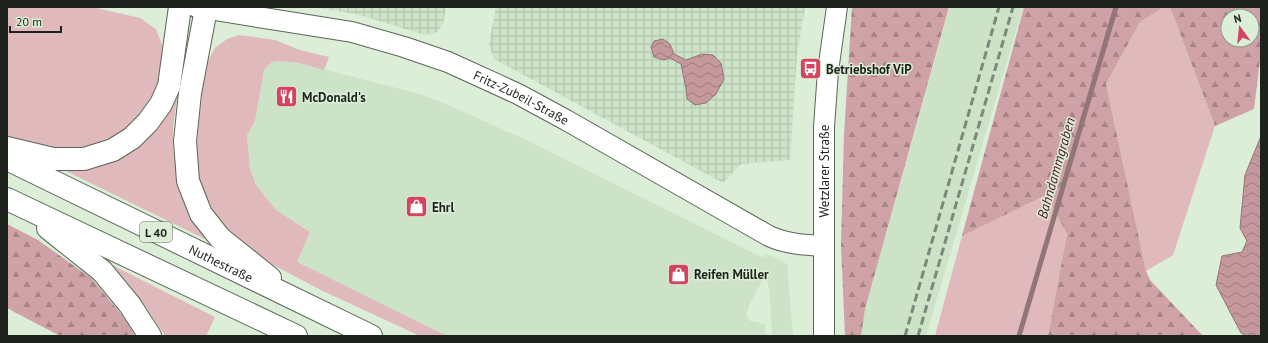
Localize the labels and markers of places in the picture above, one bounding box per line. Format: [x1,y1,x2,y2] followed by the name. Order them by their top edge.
[798,56,824,82] bus stop icon: Betriebshof ViP
[826,61,912,78] place label: Betriebshof ViP
[274,84,300,110] restaurant icon: McDonald's
[302,89,366,106] place label: McDonald's
[403,194,429,220] shop icon: Ehrl
[432,199,454,216] place label: Ehrl
[666,261,692,287] shop icon: Reifen Müller
[694,266,769,283] place label: Reifen Müller

